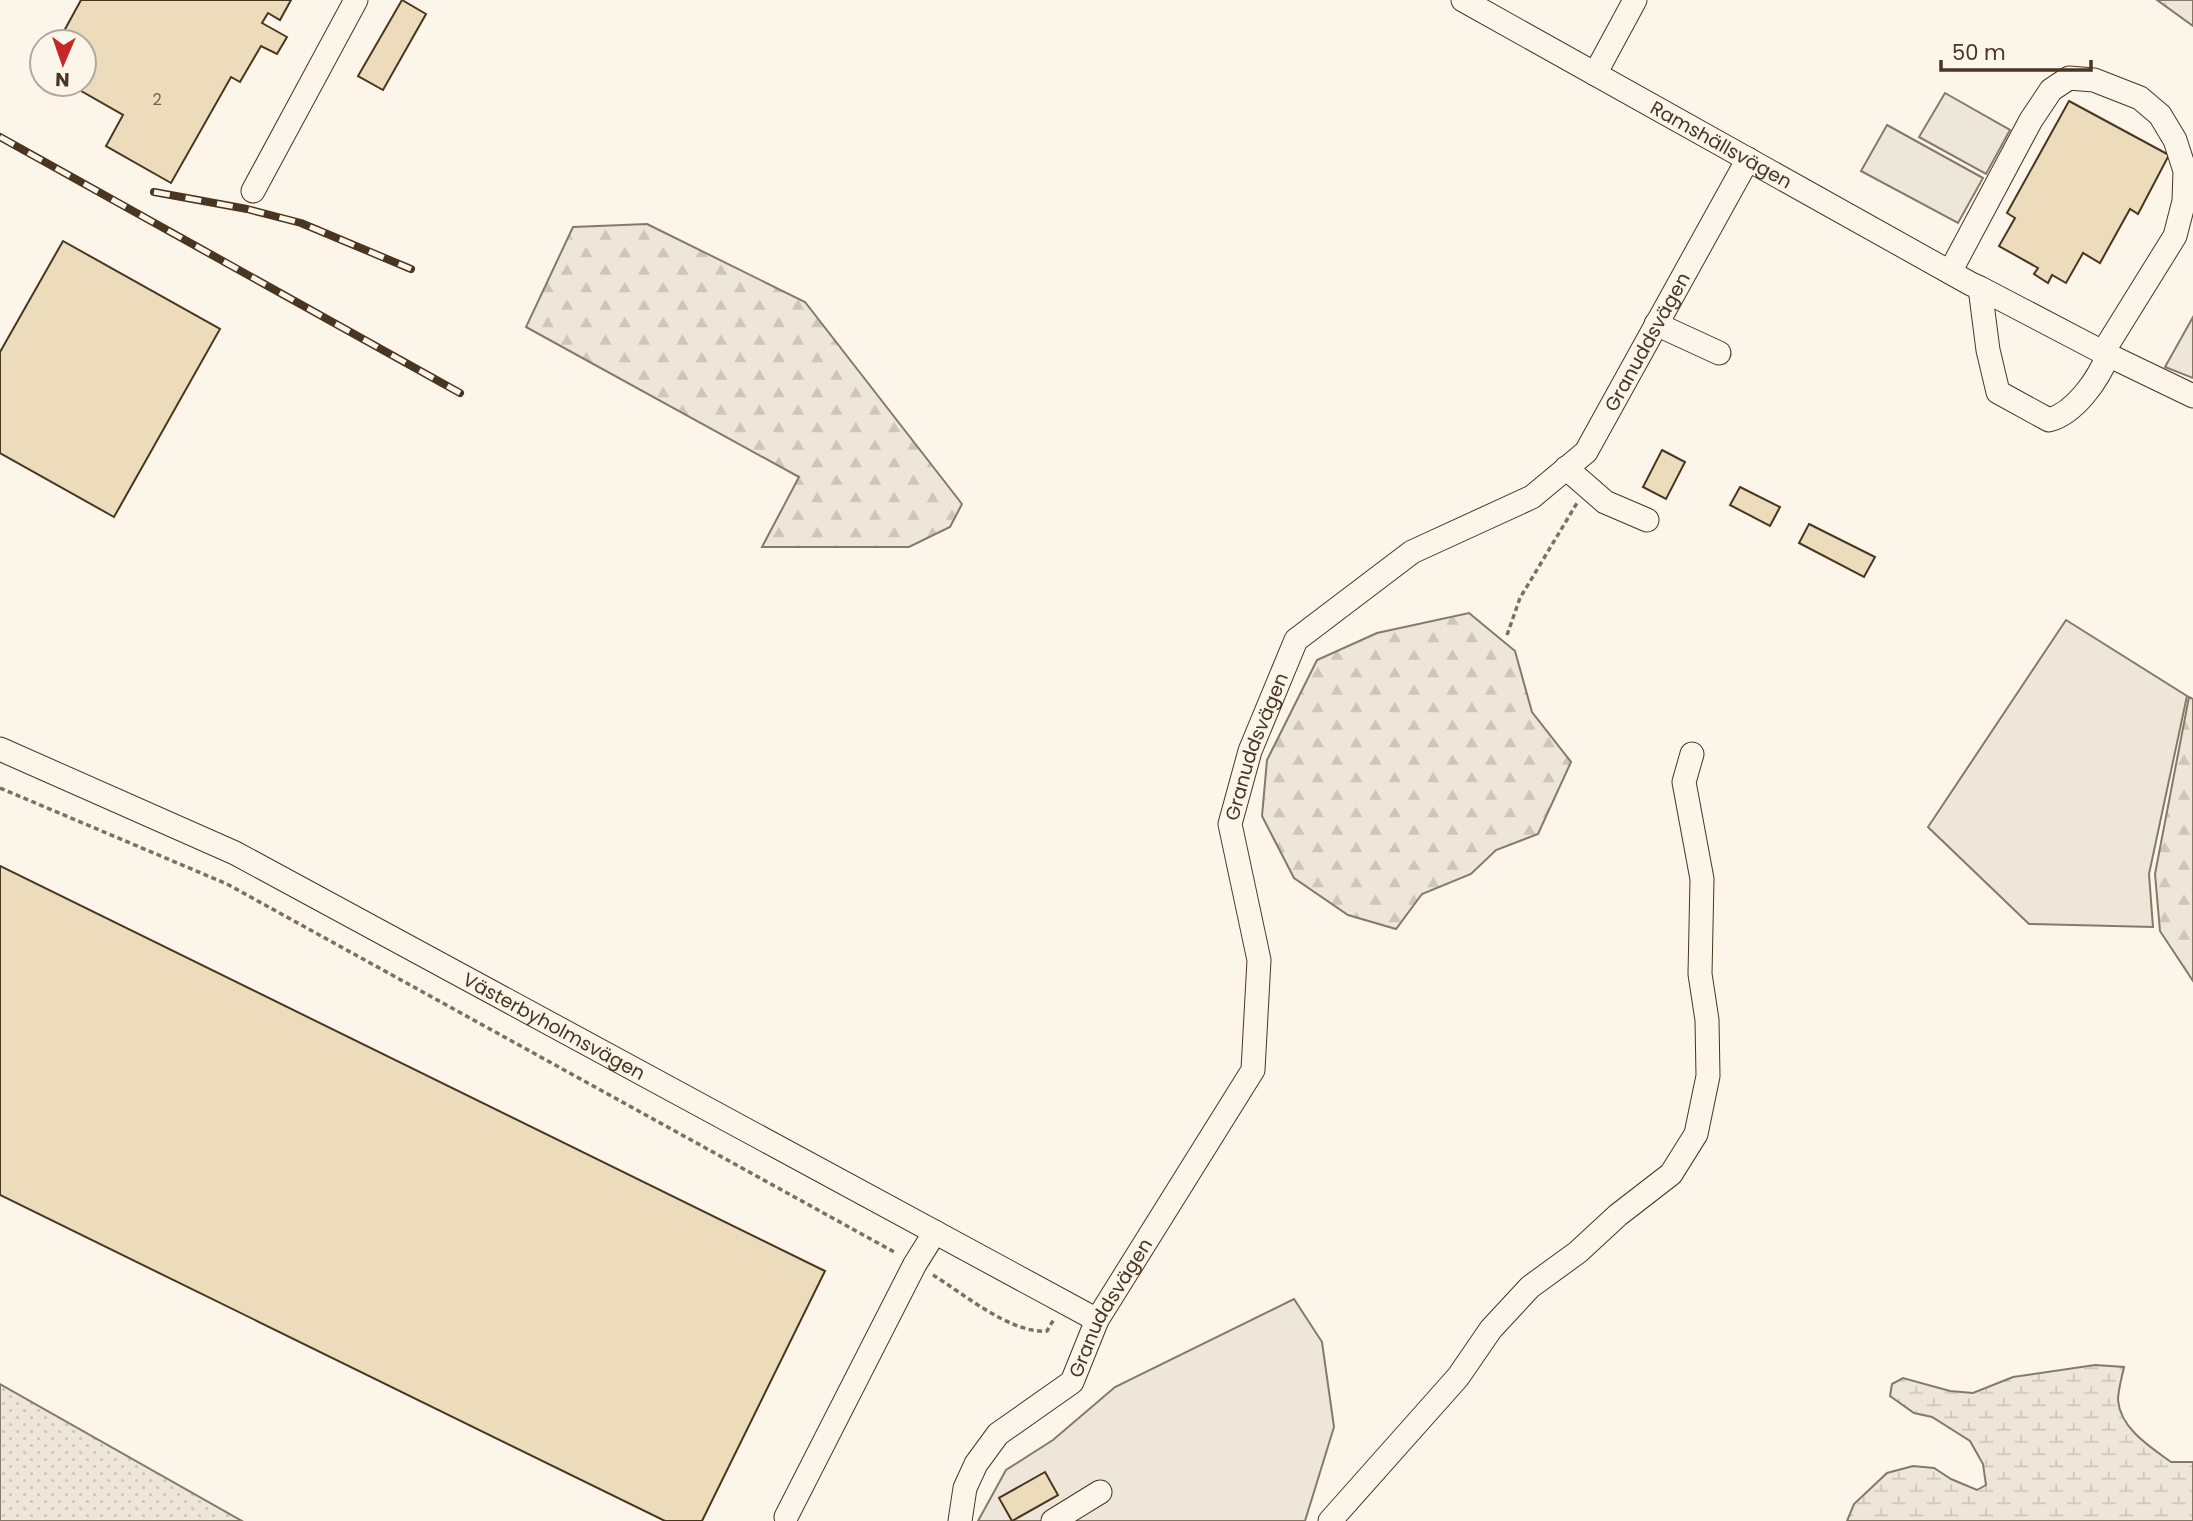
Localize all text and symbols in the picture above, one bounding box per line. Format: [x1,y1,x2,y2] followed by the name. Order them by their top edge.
[28,28,98,98] north arrow
[1941,28,2092,72] scale bar
[1952,38,2006,67] text: 50 m
[55,66,70,93] text: N
[152,88,162,111] house number: 2
[1645,94,1797,195] street label: Ramshällsvägen
[1598,268,1697,416] street label: Granuddsvägen
[1219,669,1295,824] street label: Granuddsvägen
[458,966,650,1087] street label: Västerbyholmsvägen
[1062,1233,1159,1382] street label: Granuddsvägen

